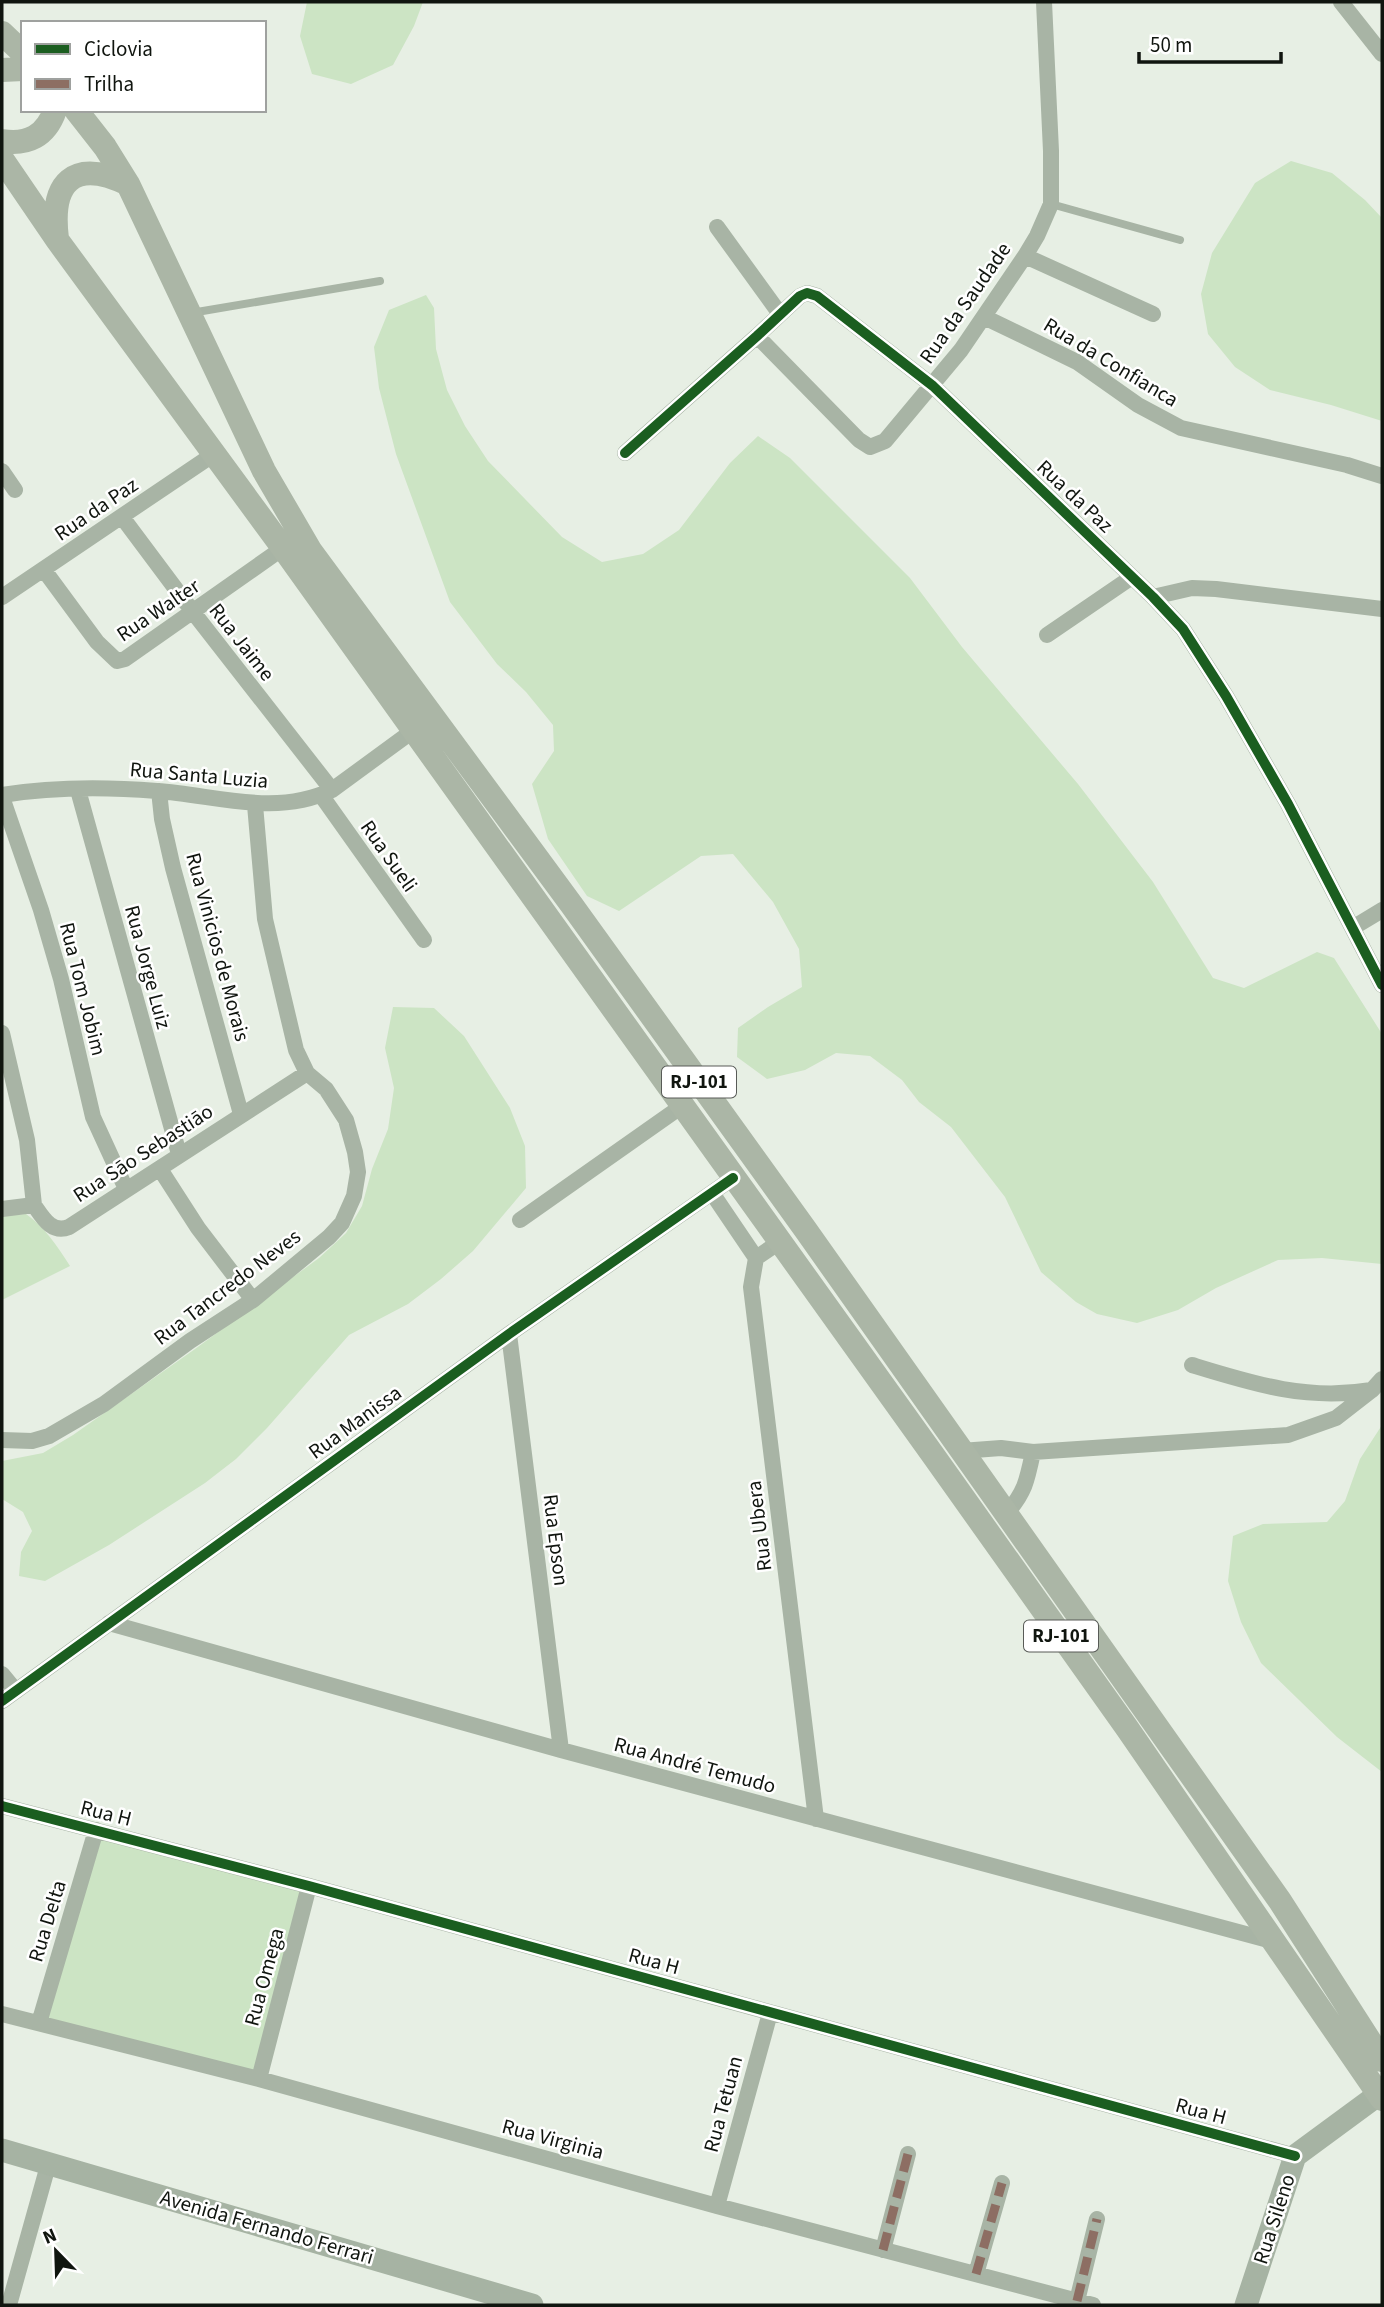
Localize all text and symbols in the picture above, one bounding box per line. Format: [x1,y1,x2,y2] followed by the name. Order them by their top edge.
[21,21,266,112] legend
[1139,21,1281,65] scale bar
[1150,30,1192,60] text: 50 m
[84,34,153,64] text: Ciclovia
[84,69,134,99] text: Trilha
[912,236,1018,370] street label: Rua da Saudade
[1038,310,1184,414] street label: Rua da Confianca
[1030,453,1120,539] street label: Rua da Paz
[48,470,144,548] street label: Rua da Paz
[110,571,206,649] street label: Rua Walter
[202,597,282,687] street label: Rua Jaime
[128,754,270,796] street label: Rua Santa Luzia
[353,814,425,898] street label: Rua Sueli
[178,849,258,1045] street label: Rua Vinicios de Morais
[117,902,179,1032] street label: Rua Jorge Luiz
[52,919,114,1059] street label: Rua Tom Jobim
[662,1066,736,1098] road number: RJ-101
[67,1096,219,1210] street label: Rua Sāo Sebastiāo
[147,1222,307,1352] street label: Rua Tancredo Neves
[302,1378,408,1466] street label: Rua Manissa
[739,1479,779,1573] street label: Rua Ubera
[535,1492,577,1588] street label: Rua Epson
[1024,1620,1098,1652] road number: RJ-101
[611,1729,779,1801] street label: Rua André Temudo
[77,1792,135,1834] street label: Rua H
[20,1876,74,1966] street label: Rua Delta
[236,1925,292,2029] street label: Rua Omega
[625,1940,683,1982] street label: Rua H
[696,2052,750,2156] street label: Rua Tetuan
[1172,2090,1230,2132] street label: Rua H
[499,2111,607,2167] street label: Rua Virginia
[1245,2170,1303,2268] street label: Rua Sileno
[157,2182,377,2272] street label: Avenida Fernando Ferrari
[21,2216,91,2286] north arrow
[39,2222,61,2252] text: N

